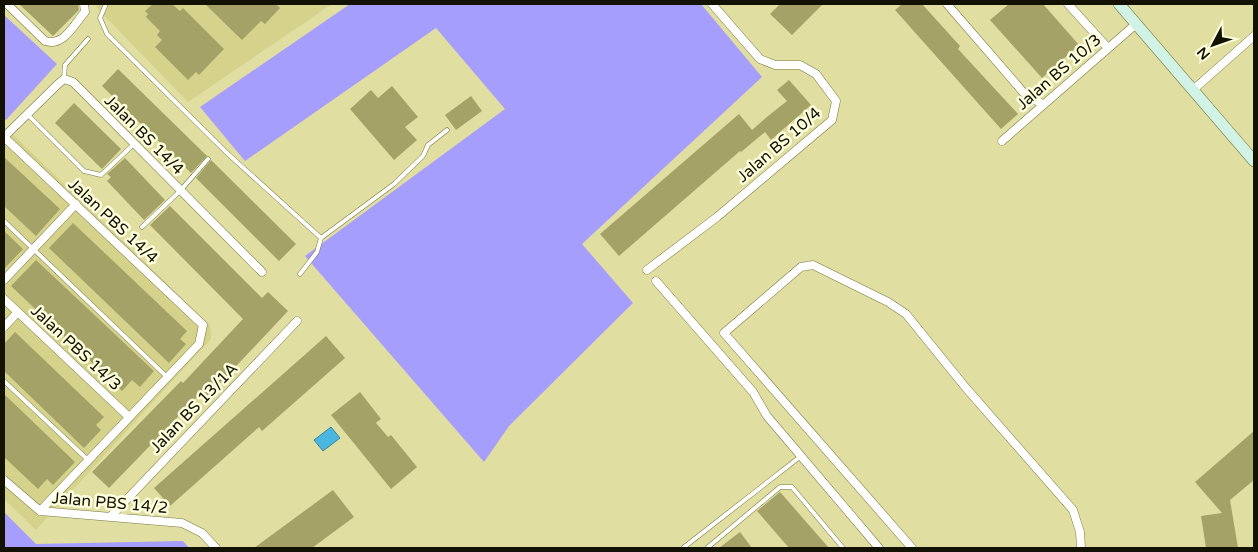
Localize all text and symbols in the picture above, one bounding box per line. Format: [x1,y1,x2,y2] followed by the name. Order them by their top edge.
[1188,20,1238,70] north arrow
[1013,30,1105,114] street label: Jalan BS 10/3
[1193,43,1214,63] text: N
[100,91,188,179] street label: Jalan BS 14/4
[733,103,825,187] street label: Jalan BS 10/4
[64,174,162,268] street label: Jalan PBS 14/4
[27,301,125,395] street label: Jalan PBS 14/3
[146,359,242,457] street label: Jalan BS 13/1A
[51,488,169,518] street label: Jalan PBS 14/2

